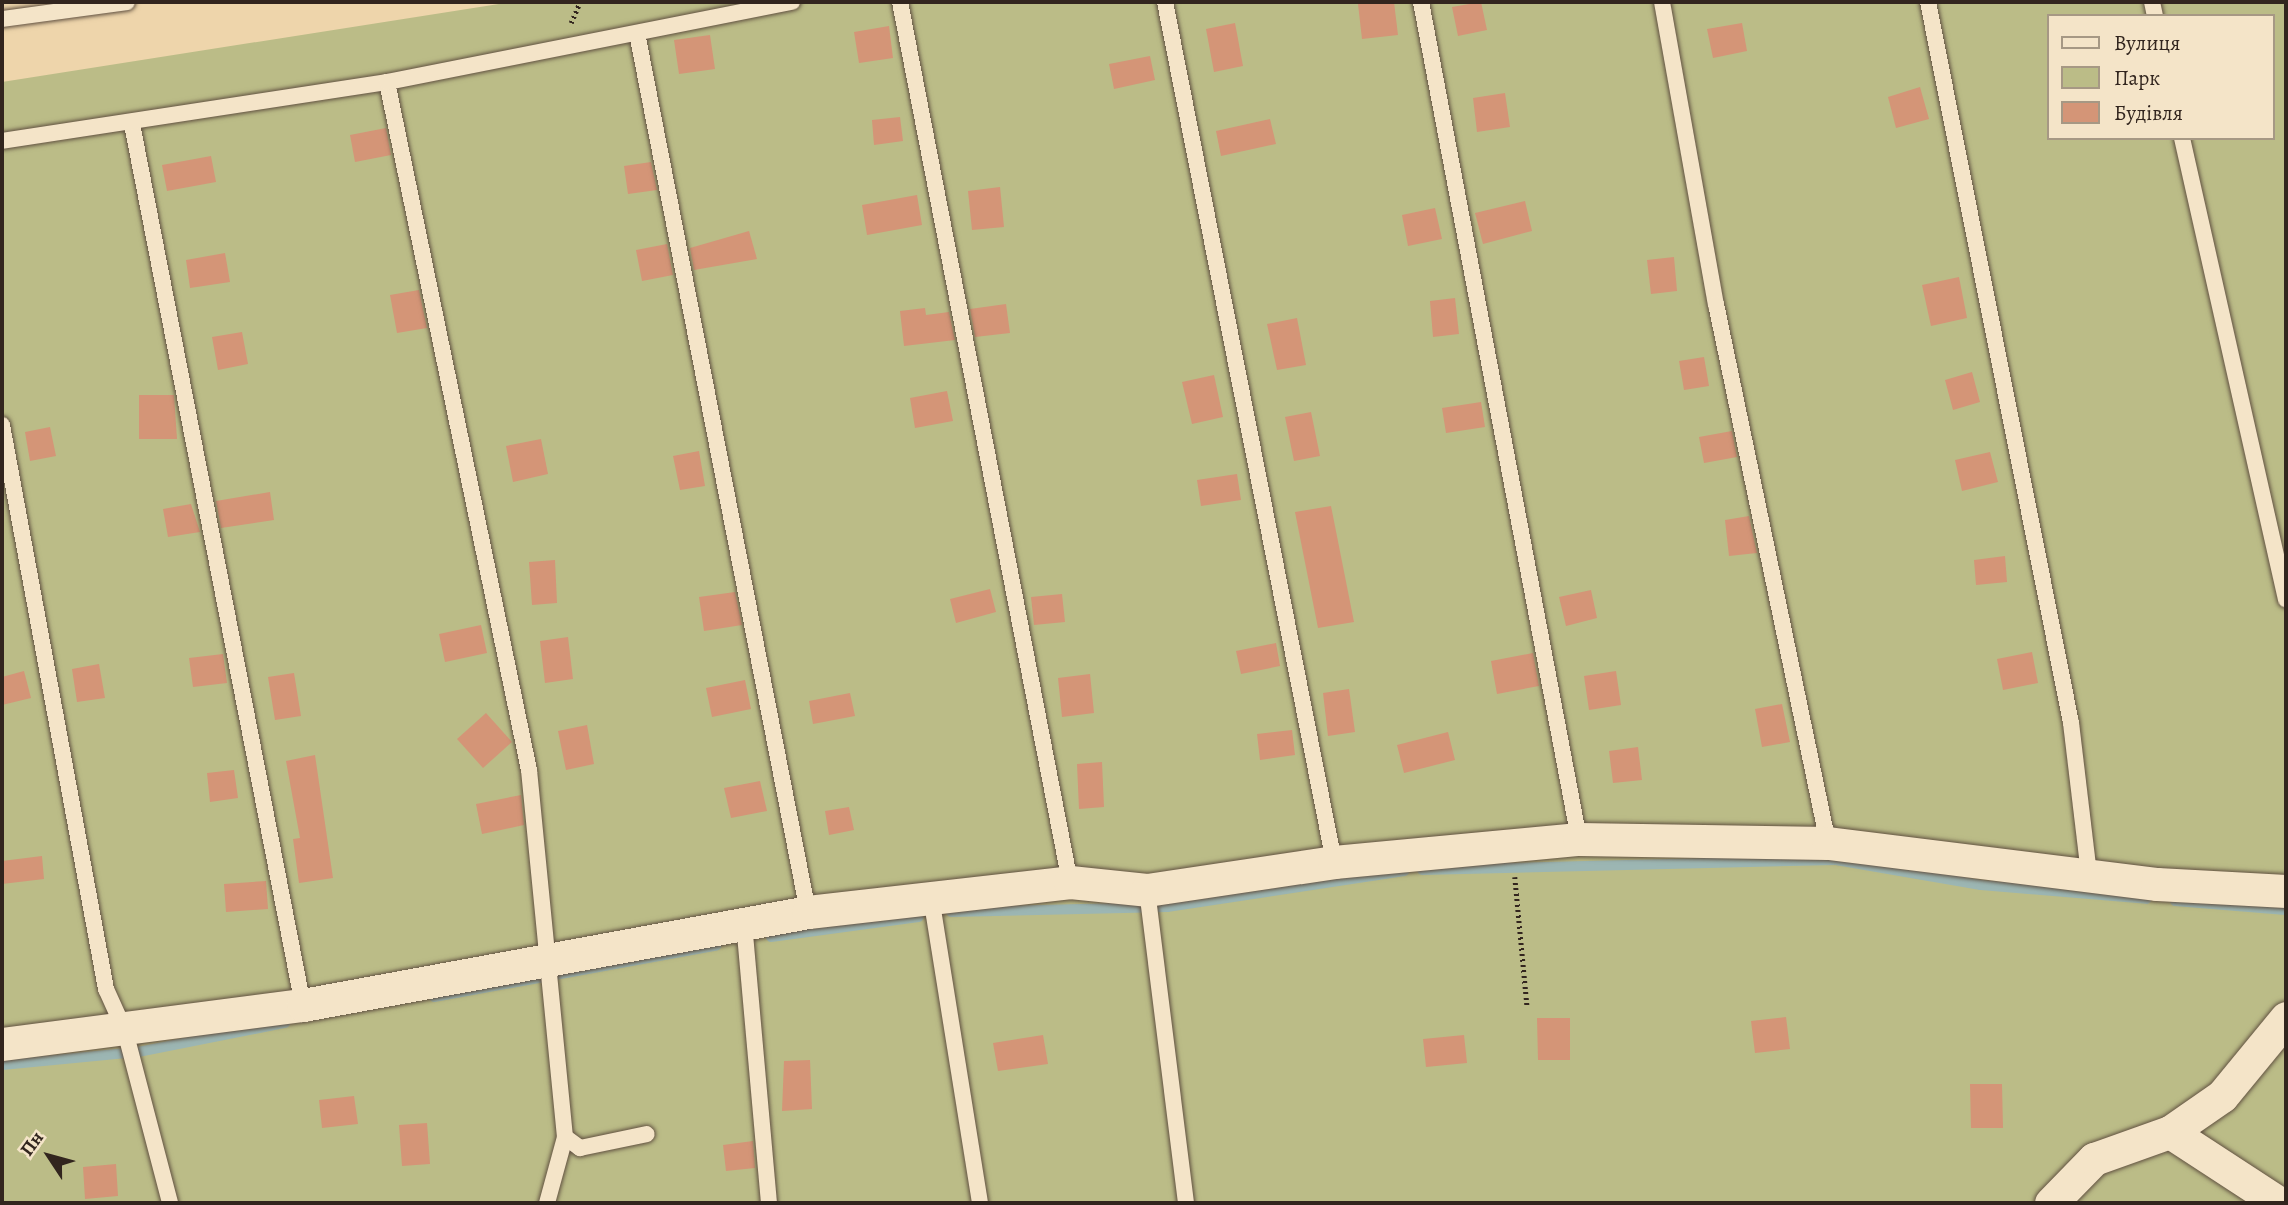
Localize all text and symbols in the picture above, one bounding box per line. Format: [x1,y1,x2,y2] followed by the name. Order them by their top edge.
[2046,14,2274,140] legend
[2114,29,2180,57] text: Вулиця
[2114,64,2160,92] text: Парк
[2114,99,2183,127] text: Будівля
[14,1121,84,1191] north arrow
[14,1126,50,1161] text: Пн

